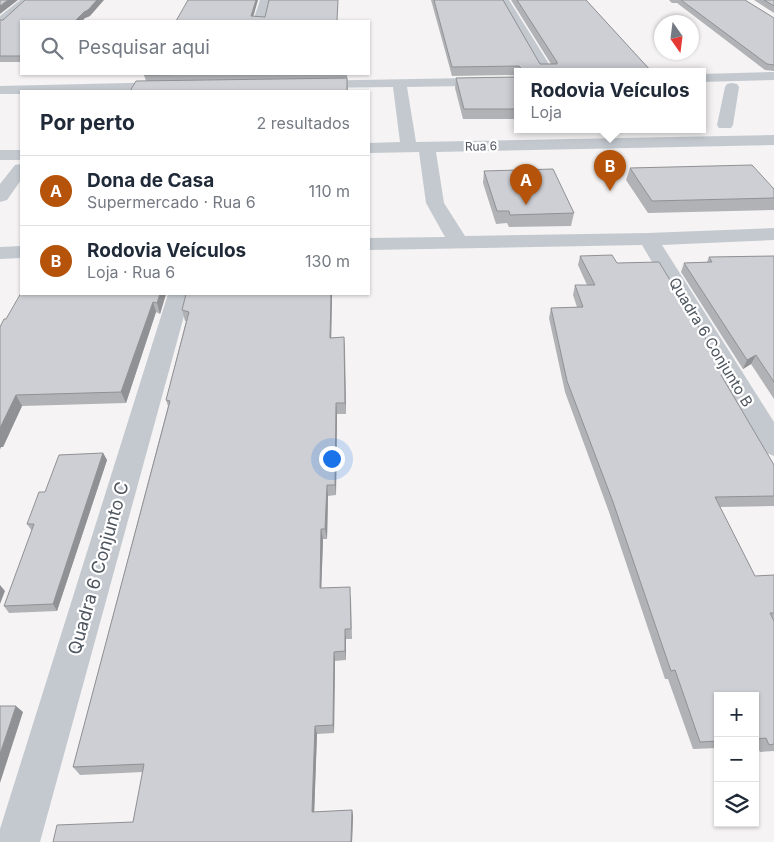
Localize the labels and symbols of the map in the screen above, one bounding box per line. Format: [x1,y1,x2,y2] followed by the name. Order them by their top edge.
[654,15,699,60] north arrow
[465,138,497,154] street label: Rua 6
[594,150,626,191] pin: B
[510,164,542,205] pin: A
[665,274,757,410] street label: Quadra 6 Conjunto B
[319,446,345,472] your location
[63,479,133,657] street label: Quadra 6 Conjunto C

